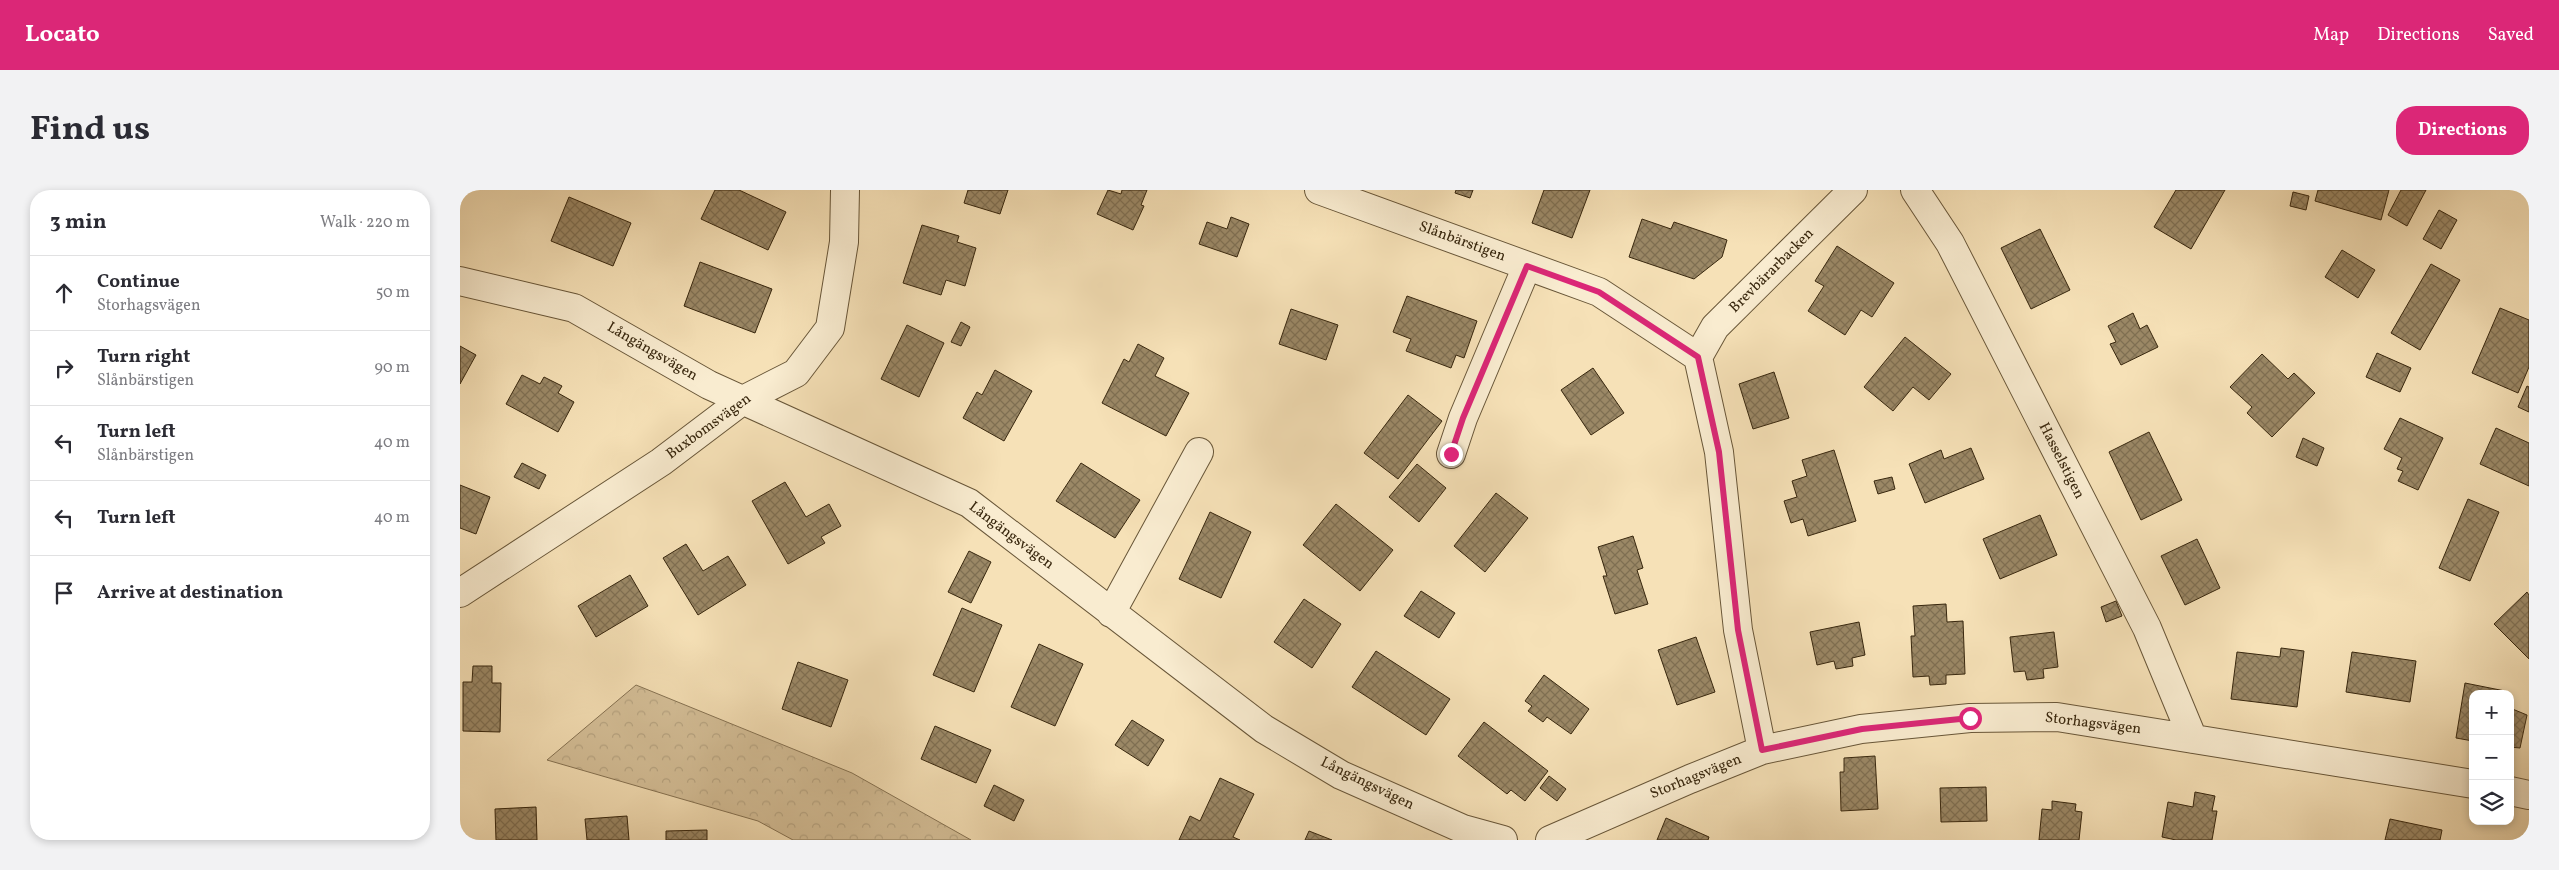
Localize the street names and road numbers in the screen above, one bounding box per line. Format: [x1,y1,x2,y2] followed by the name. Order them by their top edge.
[1416,217,1508,267] street label: Slånbärstigen
[1725,224,1819,318] street label: Brevbärarbacken
[603,317,701,387] street label: Långängsvägen
[662,389,756,465] street label: Buxbomsvägen
[2033,419,2089,503] street label: Hasselstigen
[964,497,1058,575] street label: Långängsvägen
[2044,708,2142,740] street label: Storhagsvägen
[1647,749,1745,805] street label: Storhagsvägen
[1317,752,1417,816] street label: Långängsvägen

